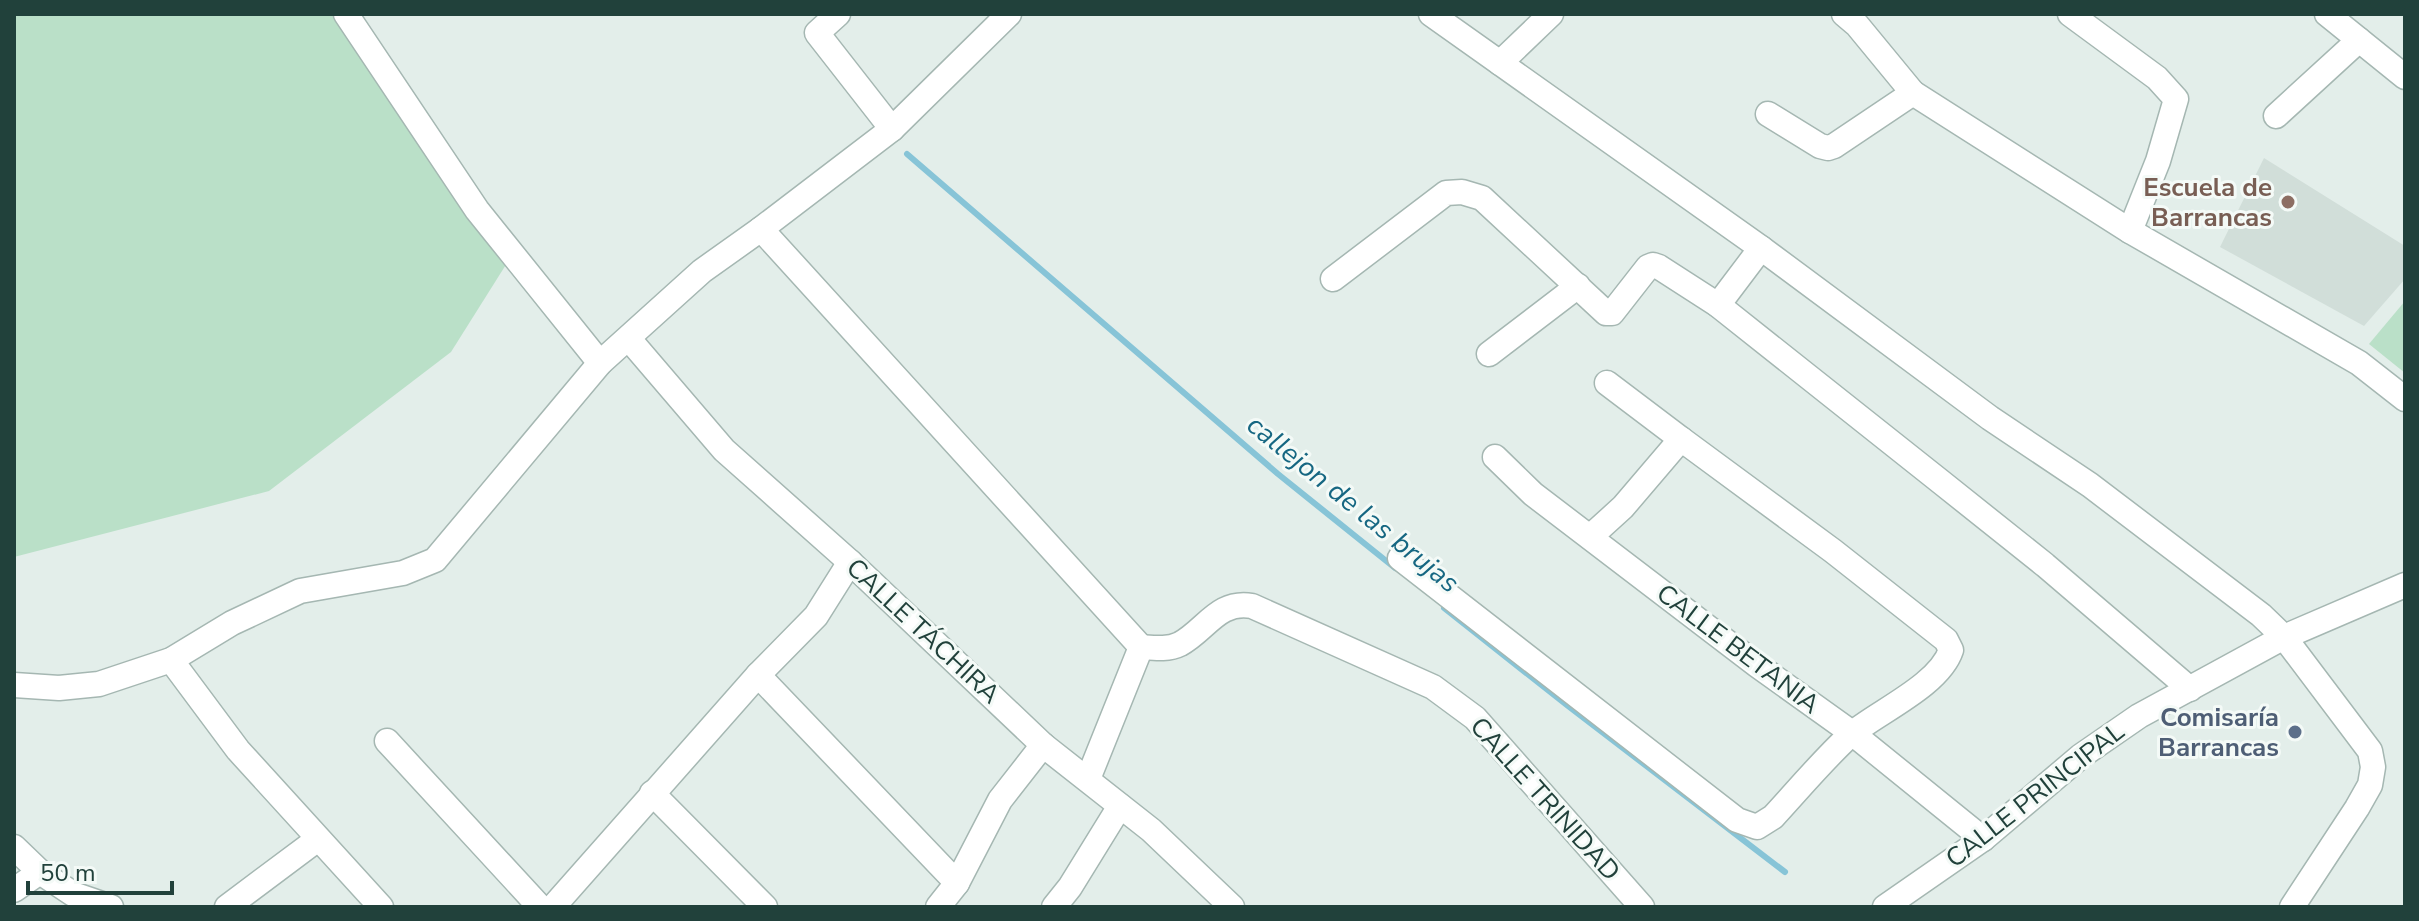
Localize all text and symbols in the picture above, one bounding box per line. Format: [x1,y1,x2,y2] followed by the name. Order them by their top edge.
[2143,170,2272,235] place label: Escuela de Barrancas
[2279,193,2297,211] marker: Escuela de Barrancas
[1239,406,1467,602] water label: callejon de las brujas
[839,551,1008,711] street label: CALLE TÁCHIRA
[1649,576,1827,722] street label: CALLE BETANIA
[2158,700,2279,765] place label: Comisaría Barrancas
[1462,710,1628,888] street label: CALLE TRINIDAD
[1938,714,2132,876] street label: CALLE PRINCIPAL
[2286,723,2304,741] marker: Comisaría Barrancas
[28,845,172,895] scale bar
[40,857,96,889] text: 50 m

